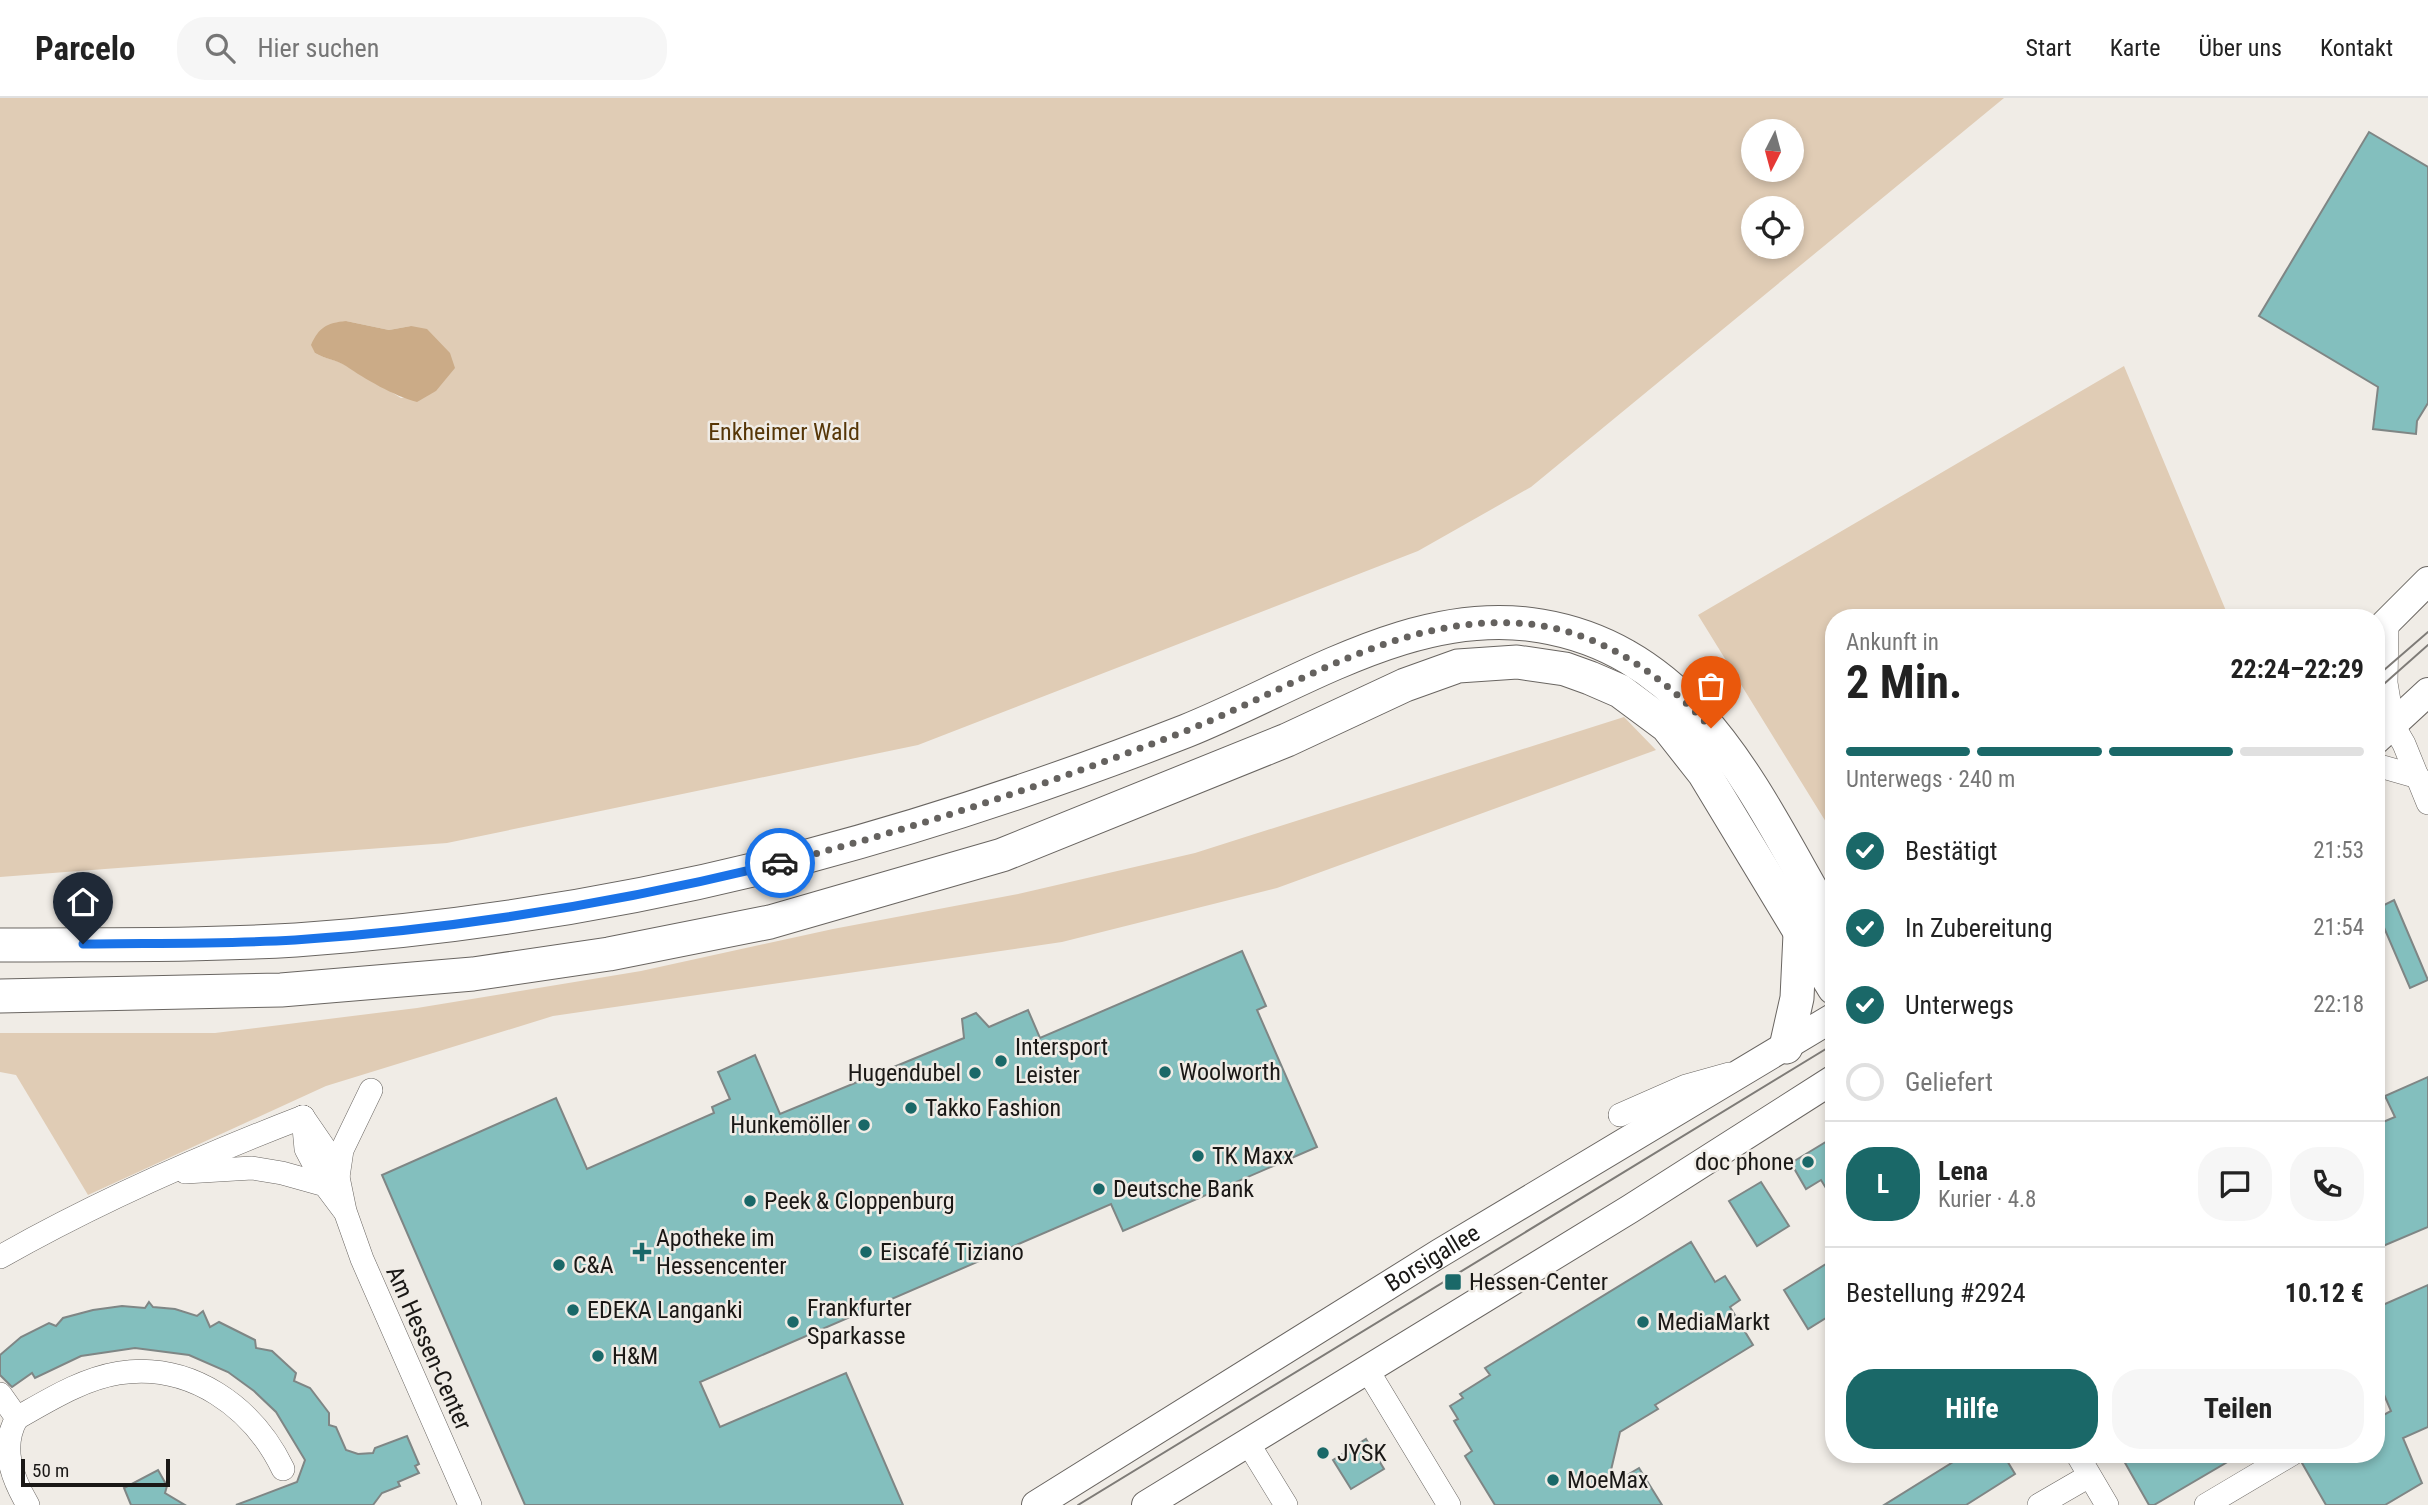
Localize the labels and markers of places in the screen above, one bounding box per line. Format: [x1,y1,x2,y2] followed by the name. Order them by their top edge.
[1681,656,1741,728] pin
[53,872,113,944] pin
[1015,1033,1108,1089] place label: Intersport Leister
[993,1053,1009,1069] marker: Intersport Leister
[1179,1058,1281,1086] place label: Woolworth
[848,1059,961,1087] place label: Hugendubel
[1157,1064,1173,1080] marker: Woolworth
[967,1065,983,1081] marker: Hugendubel
[925,1094,1061,1122] place label: Takko Fashion
[903,1100,919,1116] marker: Takko Fashion
[730,1111,850,1139] place label: Hunkemöller
[856,1117,872,1133] marker: Hunkemöller
[1212,1142,1294,1170] place label: TK Maxx
[1190,1148,1206,1164] marker: TK Maxx
[1695,1148,1794,1176] place label: doc phone
[1800,1154,1816,1170] marker: doc phone
[1113,1175,1254,1203] place label: Deutsche Bank
[1091,1181,1107,1197] marker: Deutsche Bank
[764,1187,955,1215] place label: Peek & Cloppenburg
[742,1193,758,1209] marker: Peek & Cloppenburg
[656,1224,787,1280] place label: Apotheke im Hessencenter
[880,1238,1024,1266] place label: Eiscafé Tiziano
[634,1244,650,1260] marker: Apotheke im Hessencenter
[858,1244,874,1260] marker: Eiscafé Tiziano
[573,1251,614,1279] place label: C&A
[551,1257,567,1273] marker: C&A
[1469,1268,1608,1296] place label: Hessen-Center
[1443,1272,1463,1292] marker: Hessen-Center
[807,1294,912,1350] place label: Frankfurter Sparkasse
[587,1296,743,1324] place label: EDEKA Langanki
[565,1302,581,1318] marker: EDEKA Langanki
[1657,1308,1770,1336] place label: MediaMarkt
[785,1314,801,1330] marker: Frankfurter Sparkasse
[1635,1314,1651,1330] marker: MediaMarkt
[612,1342,658,1370] place label: H&M
[590,1348,606,1364] marker: H&M
[1337,1439,1387,1467] place label: JYSK
[1315,1445,1331,1461] marker: JYSK
[1567,1466,1649,1494] place label: MoeMax
[1545,1472,1561,1488] marker: MoeMax

